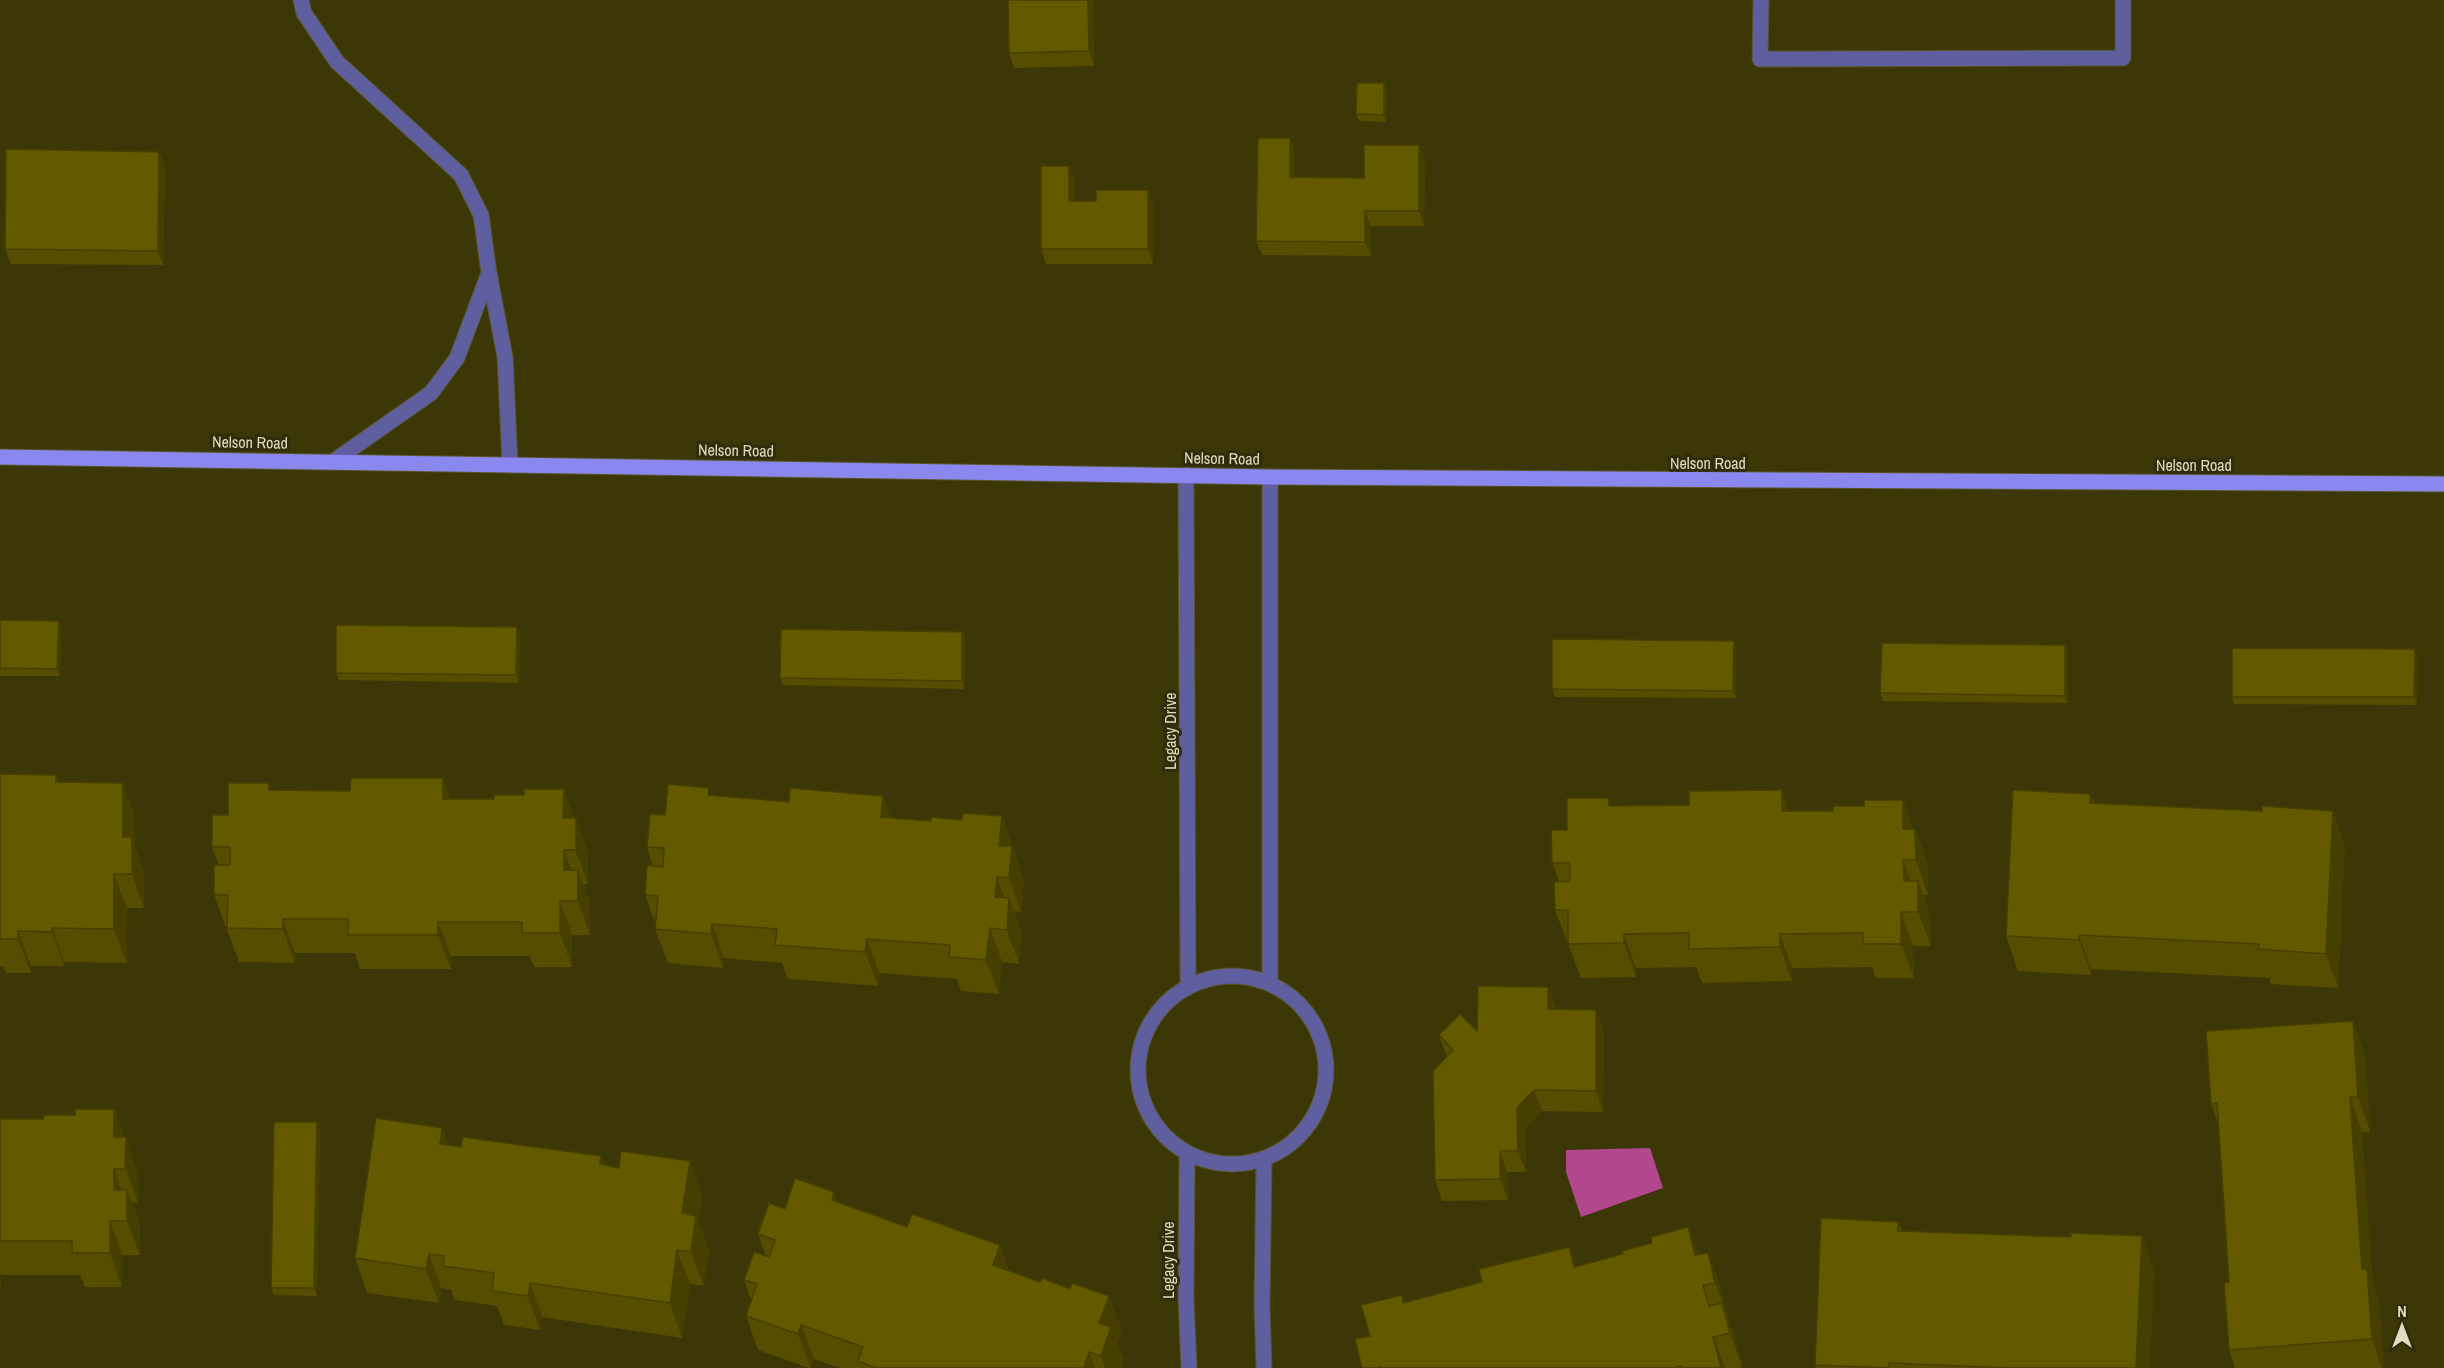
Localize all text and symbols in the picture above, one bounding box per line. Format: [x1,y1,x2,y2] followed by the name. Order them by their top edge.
[212,430,288,454] street label: Nelson Road
[698,438,774,462] street label: Nelson Road
[1184,446,1260,470] street label: Nelson Road
[1670,452,1746,474] street label: Nelson Road
[2156,454,2232,476] street label: Nelson Road
[1159,692,1181,770] street label: Legacy Drive
[1157,1221,1179,1299] street label: Legacy Drive
[2372,1296,2432,1356] north arrow
[2397,1300,2407,1322] text: N

